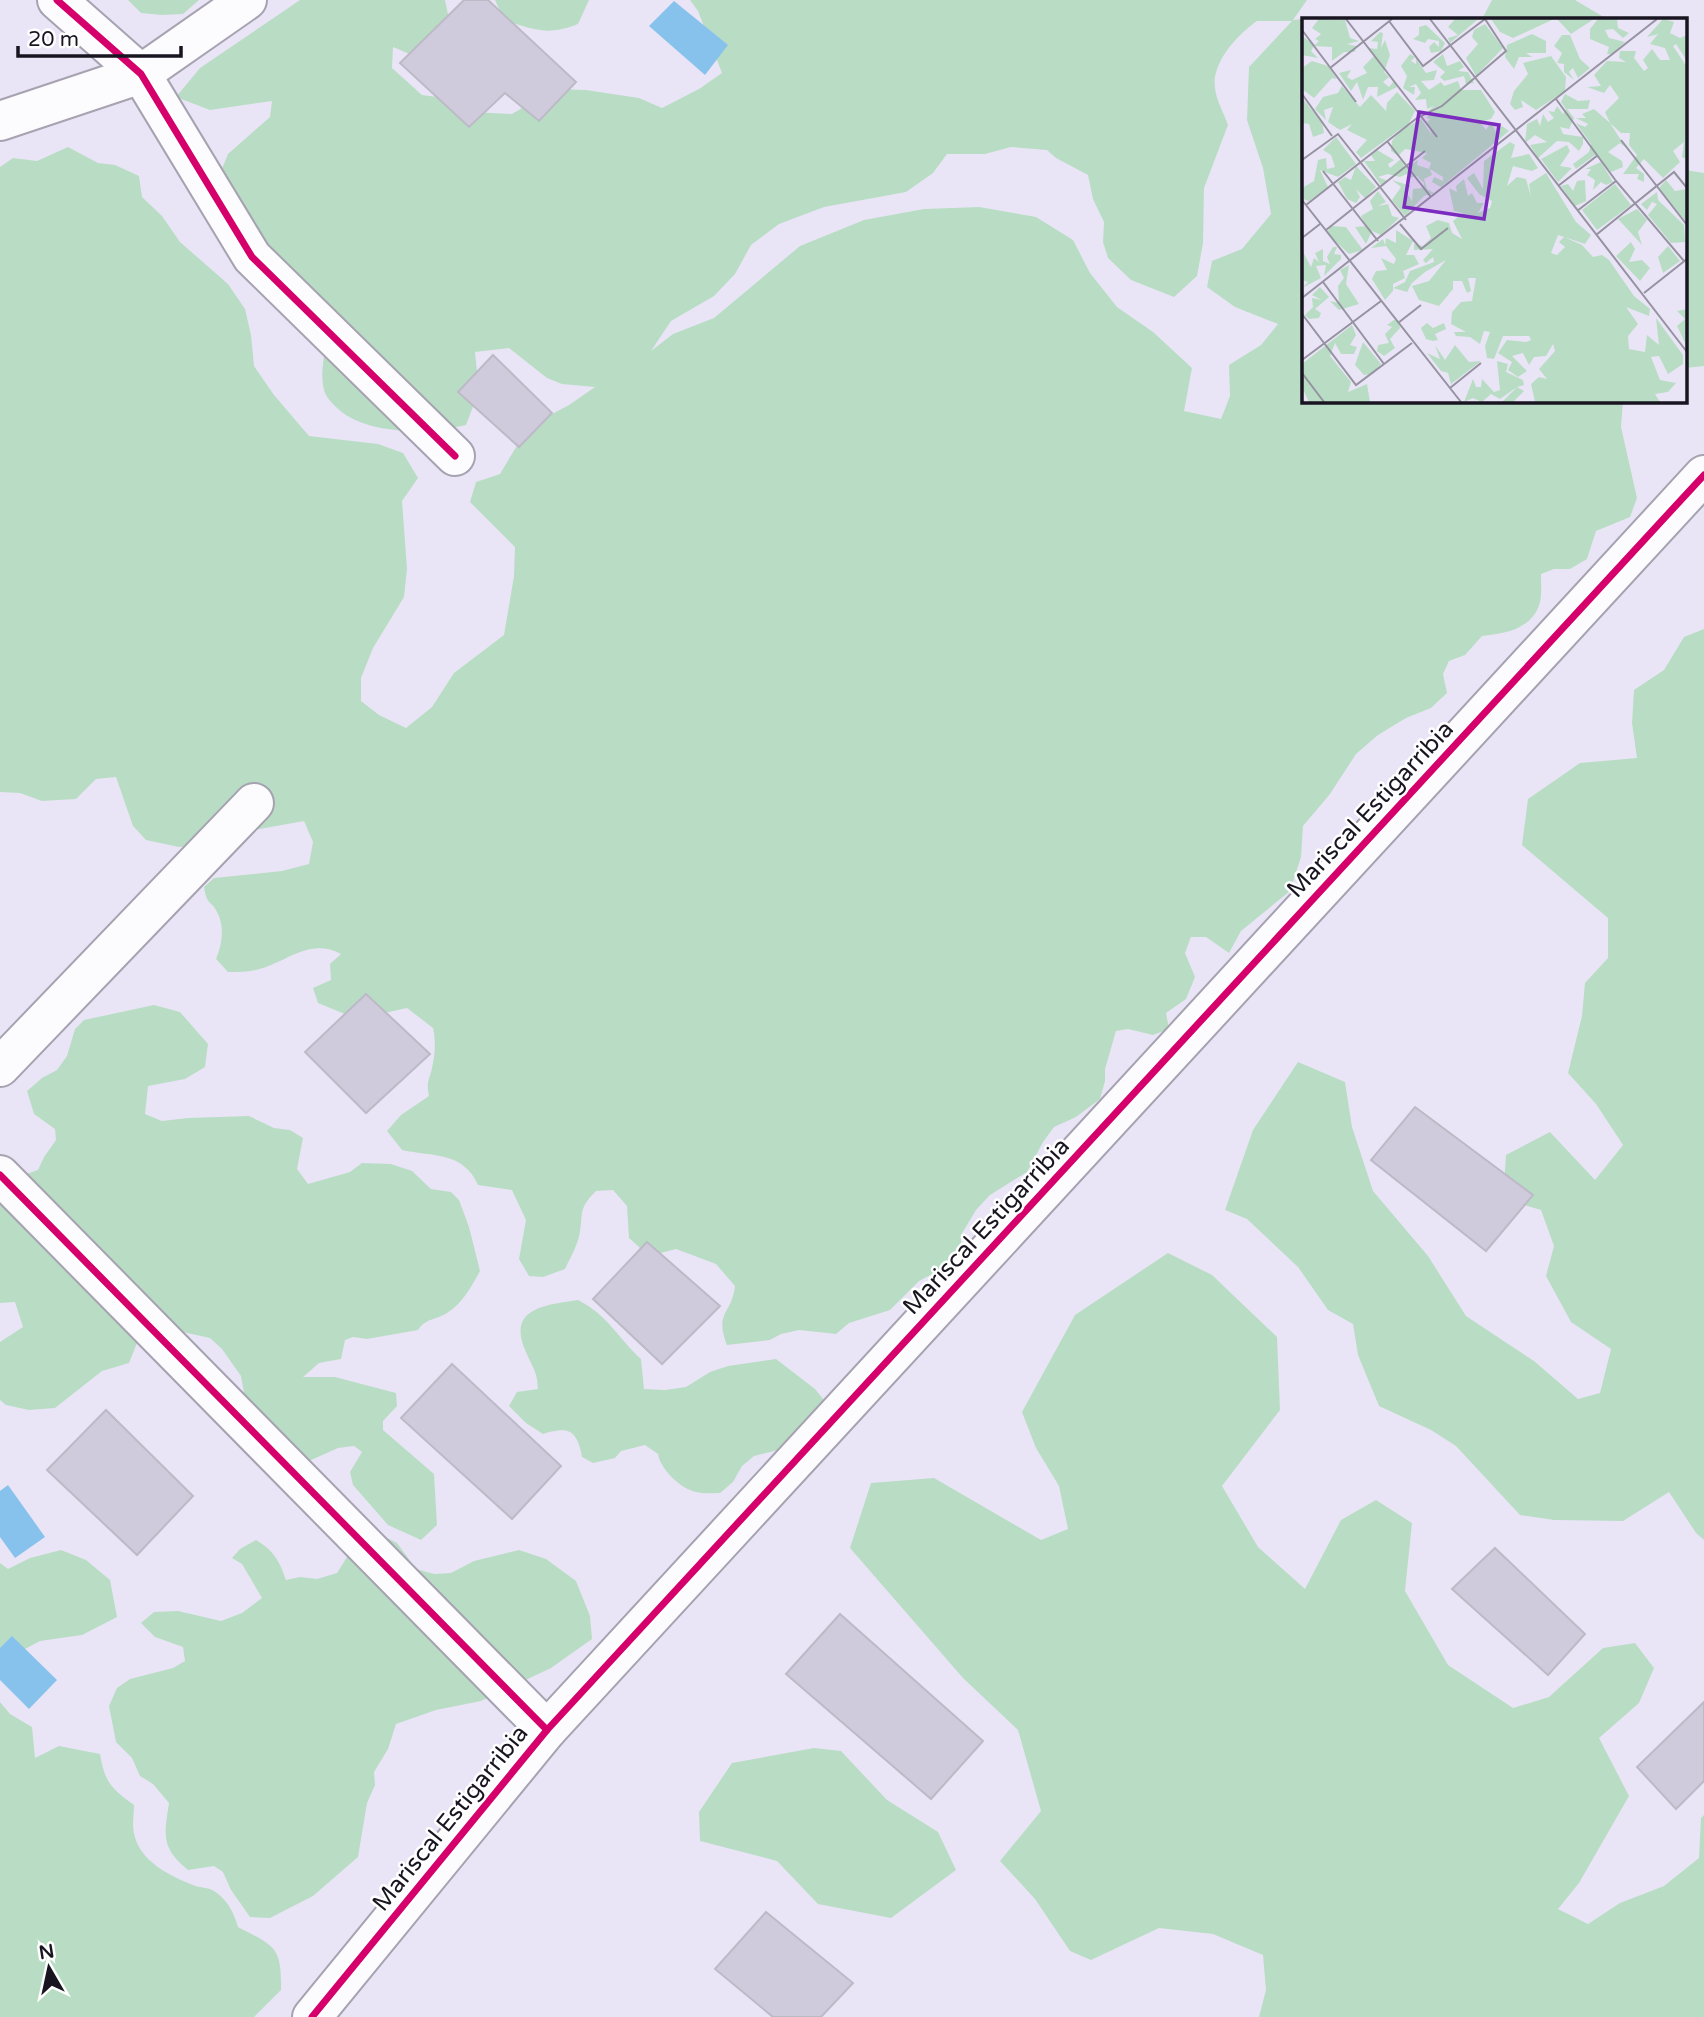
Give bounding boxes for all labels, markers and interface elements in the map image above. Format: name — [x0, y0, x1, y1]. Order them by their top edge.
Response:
scale bar — [18, 14, 180, 58]
inset map — [1302, 18, 1686, 402]
text: 20 m — [28, 27, 79, 52]
street label: Mariscal Estigarribia — [1281, 715, 1460, 904]
street label: Mariscal Estigarribia — [897, 1132, 1076, 1321]
street label: Mariscal Estigarribia — [366, 1719, 534, 1917]
north arrow — [14, 1933, 84, 2003]
text: N — [37, 1940, 56, 1964]

